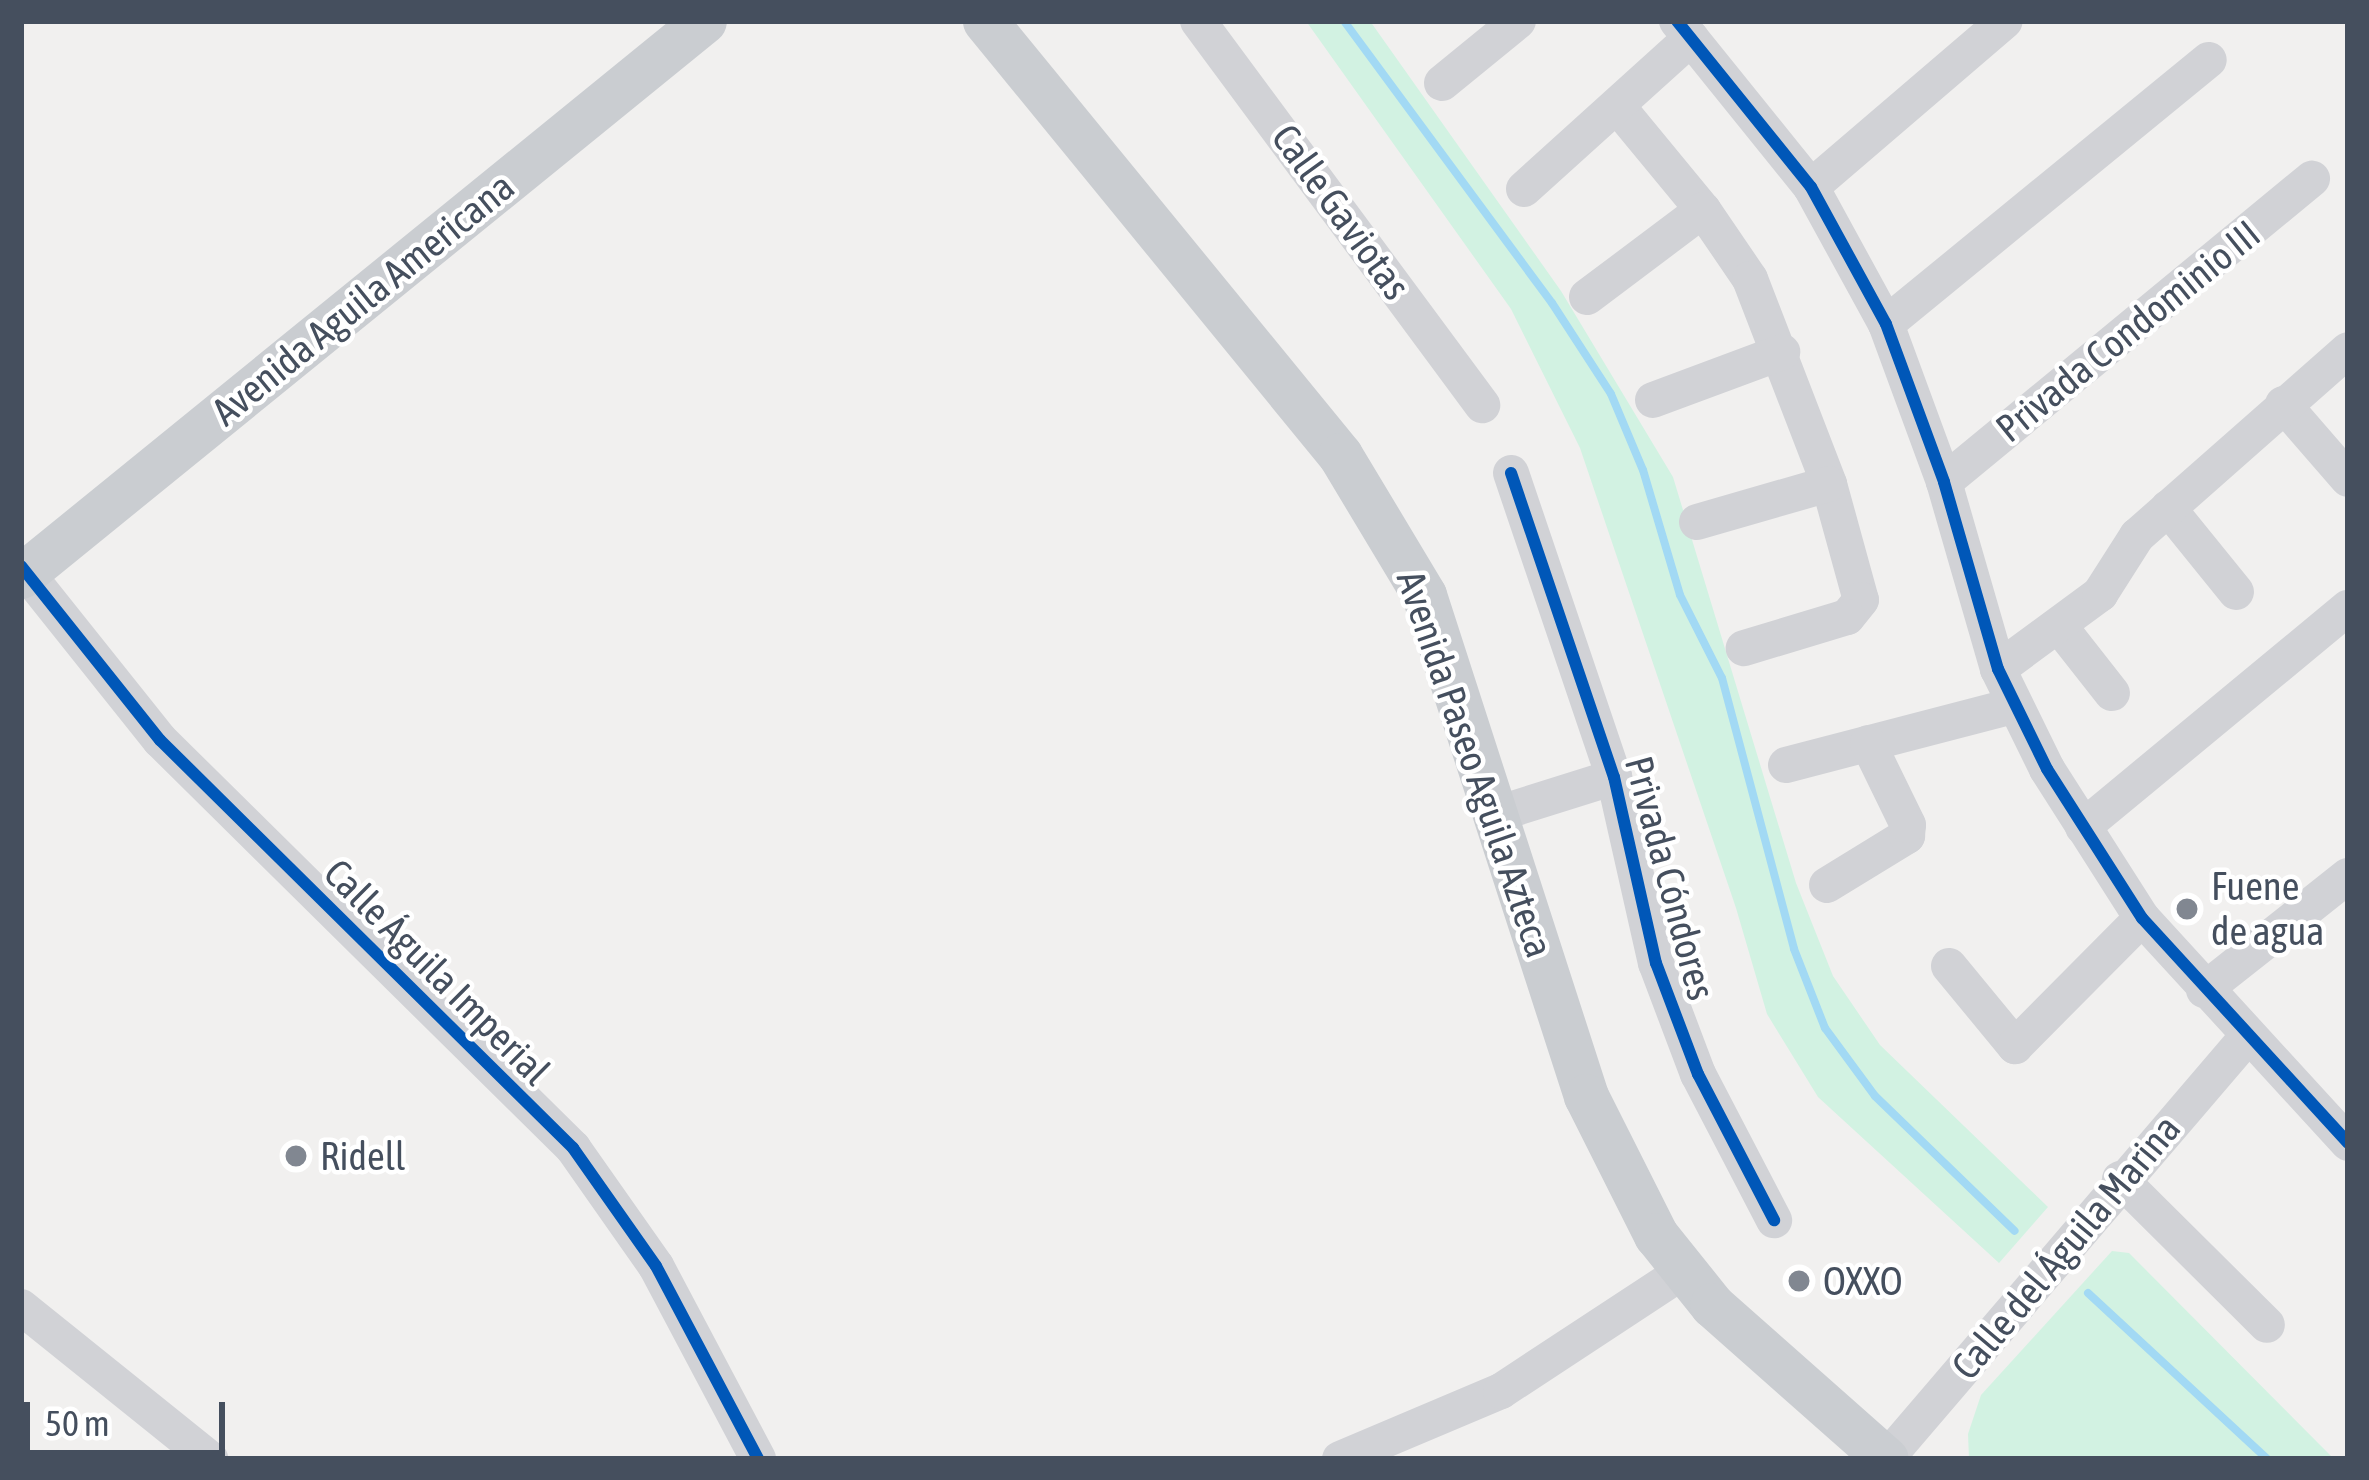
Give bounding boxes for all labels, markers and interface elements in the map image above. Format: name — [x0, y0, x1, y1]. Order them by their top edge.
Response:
street label: Calle Gaviotas — [1262, 116, 1420, 308]
street label: Avenida Aguila Americana — [203, 163, 523, 435]
street label: Privada Condominio III — [1987, 210, 2269, 452]
street label: Avenida Paseo Aguila Azteca — [1387, 565, 1563, 963]
street label: Privada Cóndores — [1615, 751, 1725, 1005]
street label: Calle Águila Imperial — [315, 850, 559, 1094]
place label: Fuene de agua — [2211, 864, 2324, 955]
marker: Fuene de agua — [2174, 896, 2200, 922]
street label: Calle del Águila Marina — [1942, 1105, 2190, 1389]
place label: Ridell — [320, 1133, 405, 1179]
marker: Ridell — [283, 1143, 309, 1169]
place label: OXXO — [1823, 1258, 1902, 1304]
marker: OXXO — [1786, 1268, 1812, 1294]
scale bar — [30, 1378, 231, 1452]
text: 50 m — [45, 1402, 110, 1444]

